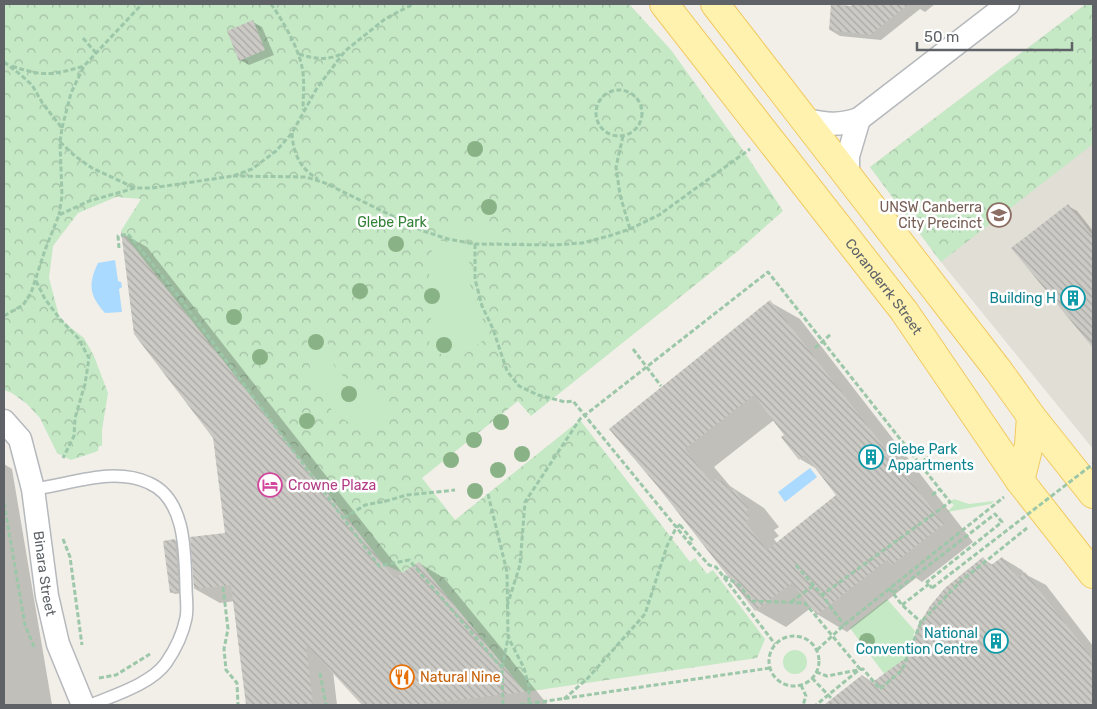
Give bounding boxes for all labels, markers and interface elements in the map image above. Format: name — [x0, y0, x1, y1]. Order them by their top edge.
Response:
scale bar — [917, 20, 1072, 52]
text: 50 m — [924, 28, 959, 46]
place label: UNSW Canberra City Precinct — [880, 199, 983, 232]
school or university icon: UNSW Canberra City Precinct — [986, 202, 1012, 228]
park label: Glebe Park — [357, 214, 428, 231]
street label: Coranderrk Street — [842, 235, 926, 338]
building icon: Building H — [1060, 285, 1086, 311]
place label: Building H — [989, 290, 1056, 307]
place label: Glebe Park Appartments — [888, 441, 974, 474]
building icon: Glebe Park Appartments — [858, 444, 884, 470]
hotel icon: Crowne Plaza — [257, 472, 283, 498]
place label: Crowne Plaza — [288, 477, 376, 494]
street label: Binara Street — [30, 530, 60, 618]
place label: National Convention Centre — [856, 625, 978, 658]
building icon: National Convention Centre — [983, 628, 1009, 654]
restaurant icon: Natural Nine — [389, 664, 415, 690]
place label: Natural Nine — [420, 669, 501, 686]

